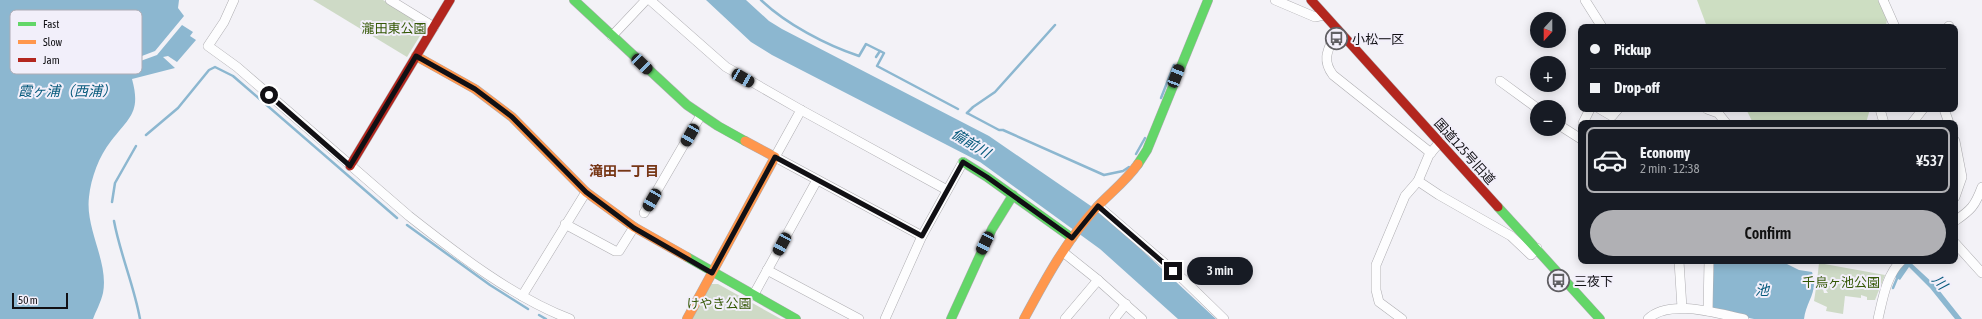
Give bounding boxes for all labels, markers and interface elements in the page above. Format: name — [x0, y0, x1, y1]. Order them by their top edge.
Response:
legend — [10, 10, 142, 74]
north arrow — [1530, 12, 1566, 48]
map controls — [1530, 12, 1566, 136]
text: Fast — [43, 18, 59, 30]
park label: 瀧田東公園 — [361, 21, 427, 36]
bus stop icon: 小松一区 — [1324, 26, 1350, 52]
place label: 小松一区 — [1352, 32, 1404, 47]
text: Slow — [43, 36, 62, 48]
text: Pickup — [1614, 41, 1651, 58]
car — [629, 51, 655, 77]
text: Jam — [43, 54, 60, 66]
button: + — [1530, 56, 1566, 92]
car — [1166, 63, 1186, 89]
car — [730, 67, 756, 89]
text: Drop-off — [1614, 79, 1660, 96]
water label: 霞ヶ浦（西浦） — [18, 83, 116, 99]
route start — [260, 86, 278, 104]
button: − — [1530, 100, 1566, 136]
street label: 国道125号旧道 — [1431, 115, 1498, 187]
car — [679, 122, 701, 148]
water label: 備前川 — [949, 125, 995, 162]
icon: car — [1592, 142, 1628, 178]
text: Economy — [1640, 144, 1690, 161]
text: ¥537 — [1916, 152, 1944, 169]
text: 2 min · 12:38 — [1640, 161, 1700, 176]
district label: 滝田一丁目 — [589, 163, 659, 179]
car — [641, 187, 663, 213]
button: Confirm — [1590, 210, 1946, 256]
car — [974, 230, 996, 256]
car — [771, 231, 793, 257]
callout: 3 min — [1187, 257, 1253, 285]
route end — [1164, 262, 1182, 280]
text: 3 min — [1207, 263, 1233, 278]
bus stop icon: 三夜下 — [1545, 268, 1571, 294]
water label: 川 — [1929, 271, 1952, 294]
place label: 三夜下 — [1574, 274, 1613, 289]
park label: 千鳥ヶ池公園 — [1802, 275, 1880, 290]
water label: 池 — [1755, 282, 1771, 298]
scale bar — [12, 291, 68, 310]
text: 50 m — [18, 294, 38, 306]
park label: けやき公園 — [686, 296, 752, 311]

